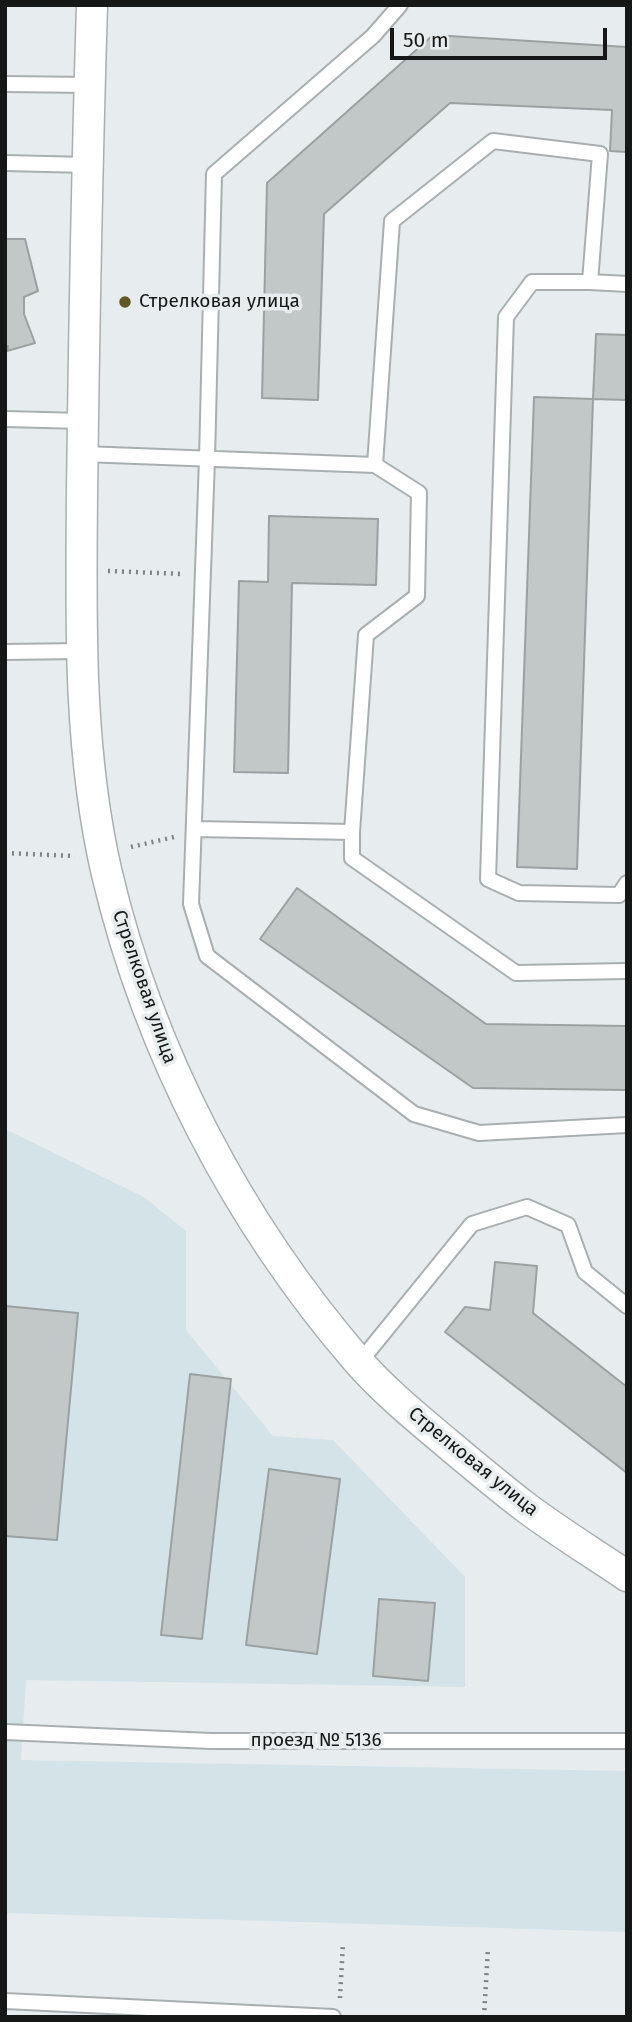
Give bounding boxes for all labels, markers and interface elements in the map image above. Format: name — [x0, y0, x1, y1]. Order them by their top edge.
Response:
scale bar — [394, 14, 611, 58]
text: 50 m — [403, 27, 449, 53]
place label: Стрелковая улица — [139, 291, 300, 313]
marker: Стрелковая улица — [117, 294, 133, 310]
street label: Стрелковая улица — [107, 907, 181, 1067]
street label: Стрелковая улица — [403, 1403, 543, 1521]
street label: проезд № 5136 — [250, 1730, 382, 1752]

